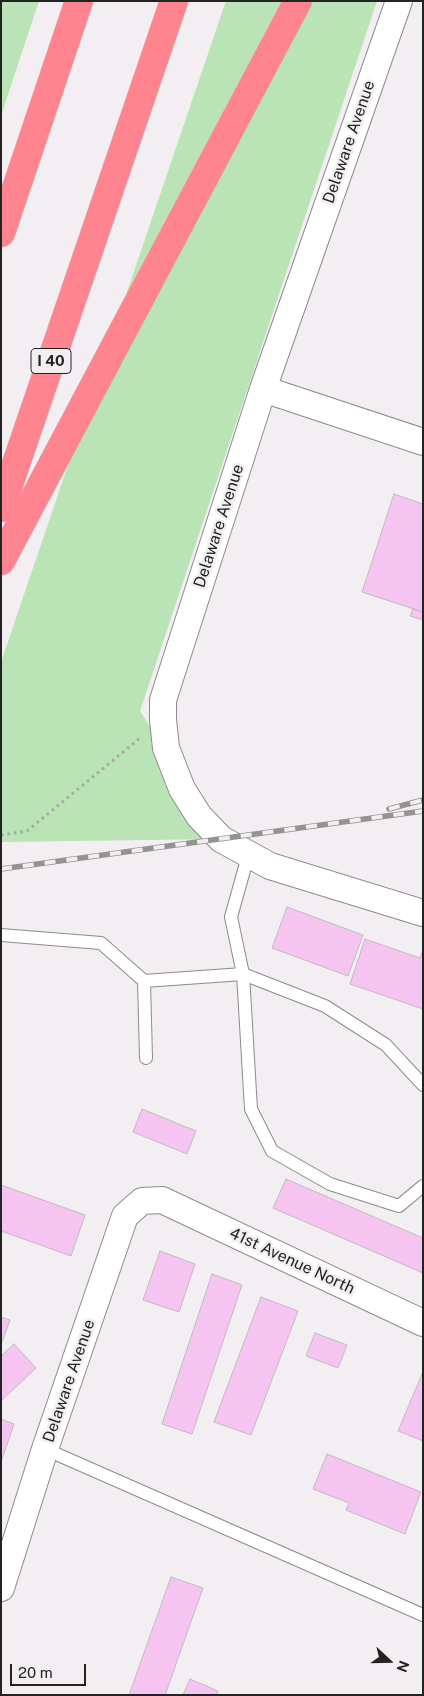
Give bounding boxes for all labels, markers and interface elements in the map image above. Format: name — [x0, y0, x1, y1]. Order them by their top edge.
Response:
street label: Delaware Avenue — [319, 78, 379, 206]
road number: I 40 — [31, 348, 71, 374]
street label: Delaware Avenue — [190, 462, 248, 590]
street label: 41st Avenue North — [226, 1224, 358, 1298]
street label: Delaware Avenue — [39, 1317, 99, 1445]
north arrow — [364, 1636, 414, 1686]
scale bar — [12, 1654, 89, 1686]
text: N — [394, 1658, 412, 1674]
text: 20 m — [18, 1664, 53, 1681]

